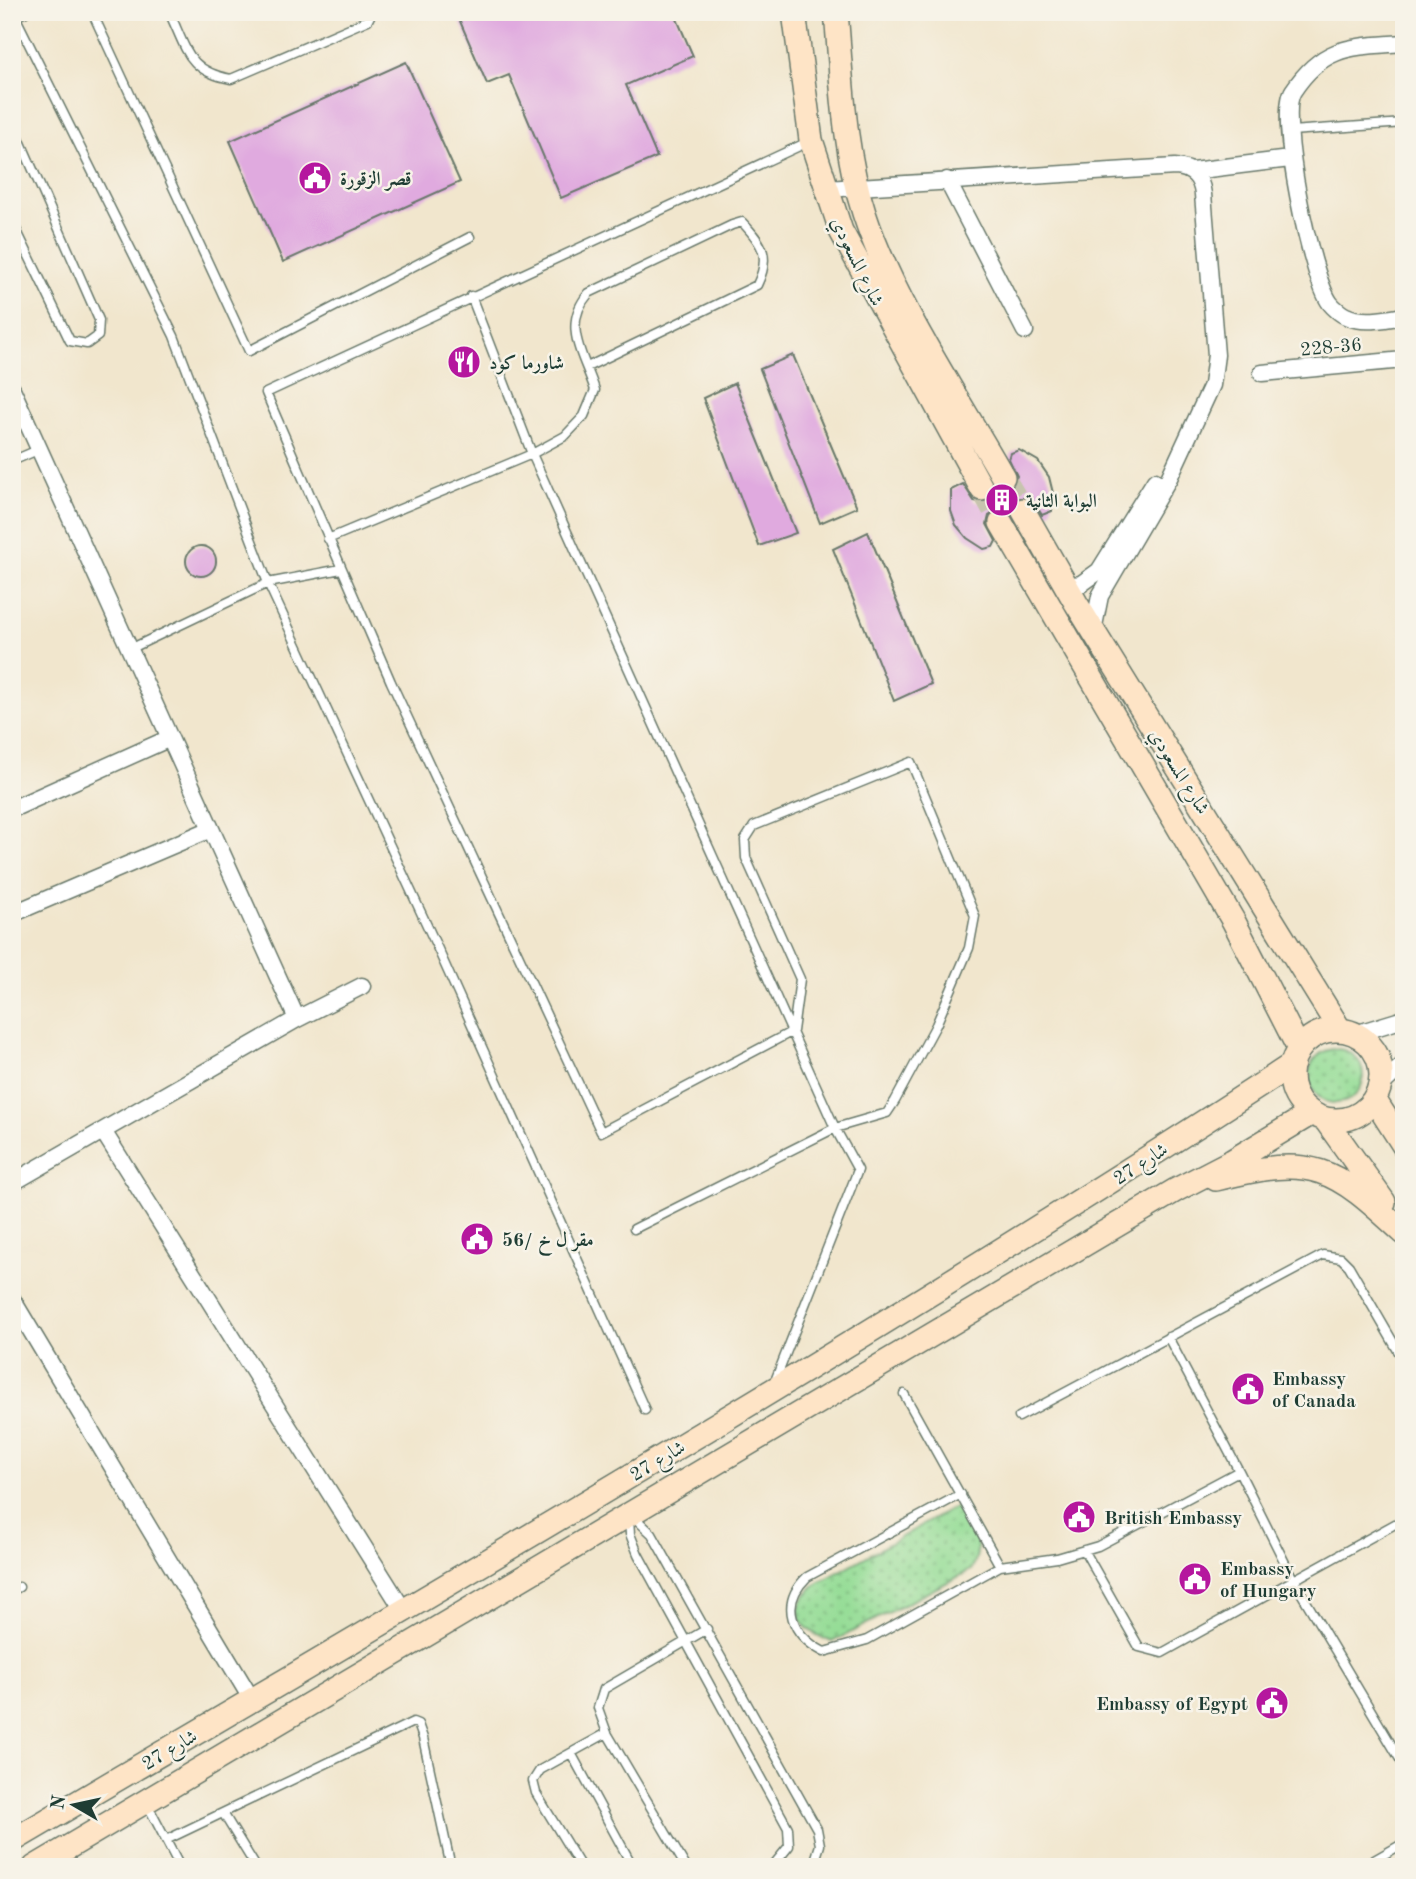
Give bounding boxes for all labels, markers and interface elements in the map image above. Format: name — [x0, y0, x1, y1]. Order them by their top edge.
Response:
public building icon: قصر الزقورة — [296, 159, 334, 197]
place label: قصر الزقورة — [340, 170, 412, 191]
street label: شارع المسعودي — [822, 215, 885, 311]
street label: 228-36 — [1299, 336, 1363, 361]
restaurant icon: شاورما كود — [445, 343, 483, 381]
place label: شاورما كود — [489, 354, 564, 375]
building icon: البوابة الثانية — [983, 481, 1021, 519]
place label: البوابة الثانية — [1026, 492, 1097, 513]
street label: شارع المسعودي — [1141, 726, 1212, 820]
street label: شارع 27 — [1111, 1141, 1174, 1193]
public building icon: مقر ل خ /56 — [458, 1220, 496, 1258]
place label: مقر ل خ /56 — [502, 1230, 594, 1257]
public building icon: Embassy of Canada — [1229, 1370, 1267, 1408]
place label: Embassy of Canada — [1272, 1371, 1356, 1412]
street label: شارع 27 — [628, 1438, 691, 1489]
public building icon: British Embassy — [1060, 1498, 1098, 1536]
place label: British Embassy — [1104, 1510, 1242, 1529]
public building icon: Embassy of Hungary — [1176, 1560, 1214, 1598]
place label: Embassy of Hungary — [1220, 1561, 1317, 1602]
public building icon: Embassy of Egypt — [1253, 1684, 1291, 1722]
place label: Embassy of Egypt — [1096, 1696, 1248, 1715]
street label: شارع 27 — [140, 1727, 203, 1778]
north arrow — [38, 1770, 108, 1840]
text: N — [49, 1794, 70, 1811]

